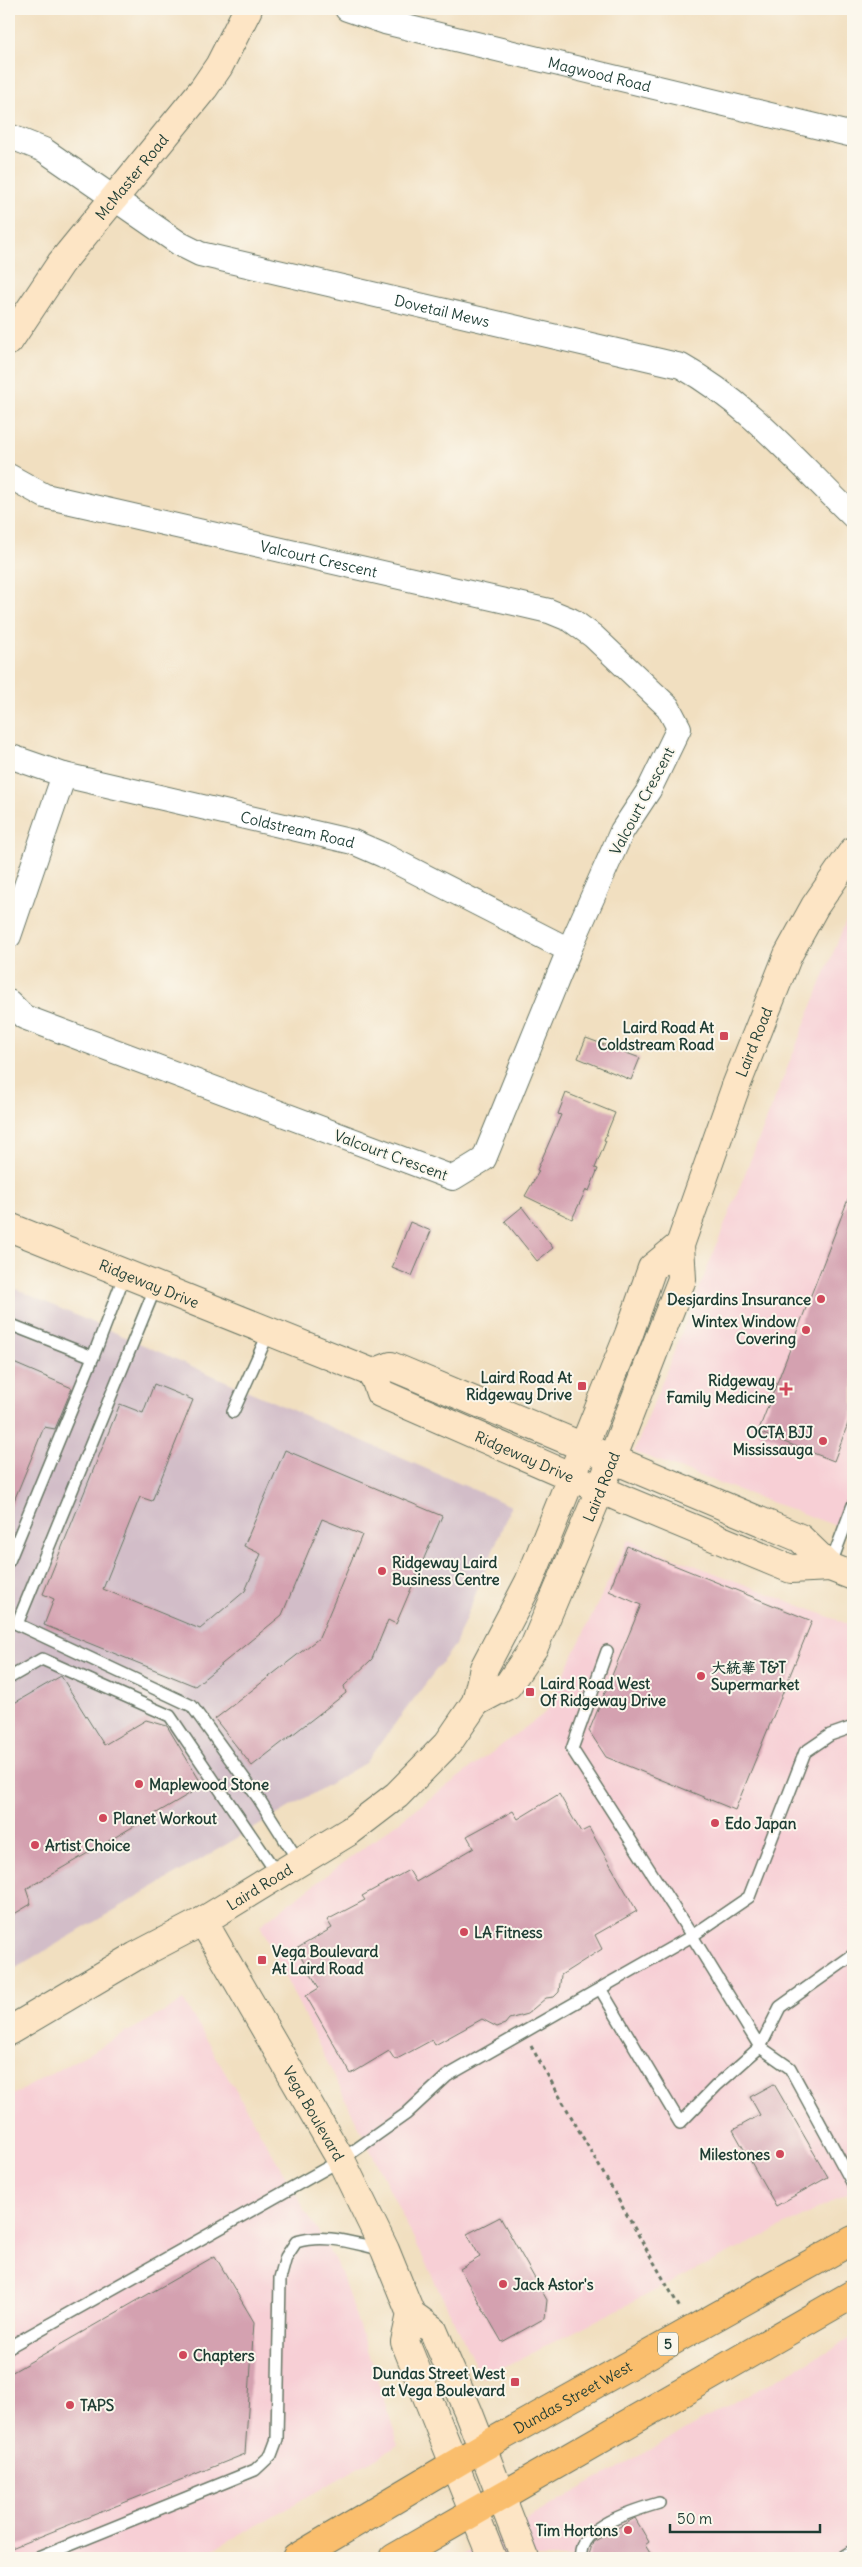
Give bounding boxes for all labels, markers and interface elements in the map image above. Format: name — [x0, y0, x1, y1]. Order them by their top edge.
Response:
street label: Magwood Road — [546, 52, 653, 95]
street label: McMaster Road — [91, 130, 172, 224]
street label: Dovetail Mews — [393, 290, 492, 331]
street label: Valcourt Crescent — [258, 536, 379, 581]
street label: Valcourt Crescent — [606, 744, 678, 858]
street label: Coldstream Road — [239, 807, 357, 852]
street label: Laird Road — [731, 1004, 776, 1080]
place label: Laird Road At Coldstream Road — [598, 1018, 715, 1054]
marker: Laird Road At Coldstream Road — [718, 1030, 730, 1042]
street label: Valcourt Crescent — [332, 1126, 450, 1184]
street label: Ridgeway Drive — [96, 1255, 202, 1312]
place label: Desjardins Insurance — [667, 1290, 811, 1309]
marker: Desjardins Insurance — [815, 1293, 827, 1305]
place label: Wintex Window Covering — [692, 1312, 796, 1349]
marker: Wintex Window Covering — [800, 1324, 812, 1336]
place label: Laird Road At Ridgeway Drive — [466, 1368, 573, 1405]
place label: Ridgeway Family Medicine — [667, 1371, 775, 1408]
marker: Laird Road At Ridgeway Drive — [576, 1380, 588, 1392]
marker: Ridgeway Family Medicine — [779, 1382, 793, 1396]
place label: OCTA BJJ Mississauga — [733, 1423, 813, 1460]
street label: Ridgeway Drive — [472, 1426, 577, 1486]
marker: OCTA BJJ Mississauga — [817, 1435, 829, 1447]
street label: Laird Road — [578, 1449, 623, 1524]
place label: Ridgeway Laird Business Centre — [392, 1553, 500, 1589]
marker: Ridgeway Laird Business Centre — [376, 1565, 388, 1577]
place label: 大統華 T&T Supermarket — [711, 1658, 800, 1695]
marker: 大統華 T&T Supermarket — [695, 1670, 707, 1682]
place label: Laird Road West Of Ridgeway Drive — [540, 1674, 666, 1711]
marker: Laird Road West Of Ridgeway Drive — [524, 1686, 536, 1698]
place label: Maplewood Stone — [149, 1775, 269, 1795]
marker: Maplewood Stone — [133, 1778, 145, 1790]
place label: Planet Workout — [113, 1809, 218, 1828]
marker: Planet Workout — [97, 1812, 109, 1824]
place label: Edo Japan — [725, 1814, 797, 1834]
marker: Edo Japan — [709, 1817, 721, 1829]
place label: Artist Choice — [45, 1836, 130, 1855]
marker: Artist Choice — [29, 1839, 41, 1851]
street label: Laird Road — [223, 1859, 296, 1914]
place label: LA Fitness — [474, 1923, 543, 1942]
marker: LA Fitness — [458, 1926, 470, 1938]
place label: Vega Boulevard At Laird Road — [272, 1942, 379, 1978]
marker: Vega Boulevard At Laird Road — [256, 1954, 268, 1966]
street label: Vega Boulevard — [279, 2062, 349, 2164]
place label: Milestones — [699, 2145, 770, 2164]
marker: Milestones — [774, 2148, 786, 2160]
place label: Jack Astor's — [513, 2275, 594, 2294]
marker: Jack Astor's — [497, 2278, 509, 2290]
road number: 5 — [658, 2332, 678, 2356]
place label: Chapters — [193, 2346, 255, 2366]
marker: Chapters — [177, 2349, 189, 2361]
street label: Dundas Street West — [510, 2356, 635, 2438]
place label: Dundas Street West at Vega Boulevard — [372, 2364, 506, 2401]
marker: Dundas Street West at Vega Boulevard — [509, 2376, 521, 2388]
place label: TAPS — [80, 2396, 114, 2415]
marker: TAPS — [64, 2399, 76, 2411]
scale bar — [670, 2502, 820, 2534]
text: 50 m — [677, 2509, 712, 2528]
place label: Tim Hortons — [536, 2521, 618, 2540]
marker: Tim Hortons — [622, 2524, 634, 2536]

